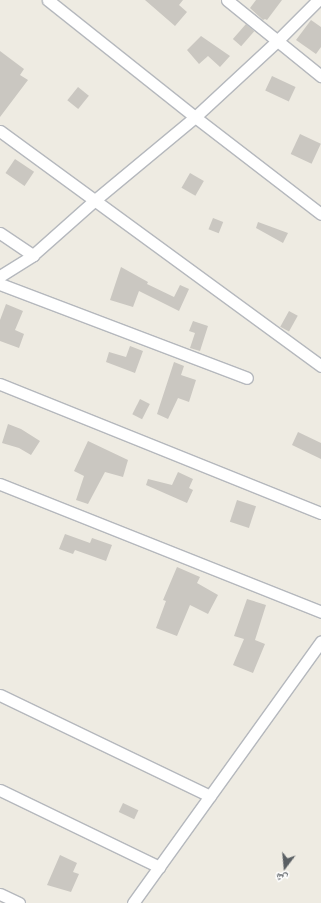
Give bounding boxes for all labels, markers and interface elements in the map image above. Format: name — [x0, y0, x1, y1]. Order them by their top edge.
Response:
north arrow — [265, 847, 305, 887]
text: ش — [274, 871, 289, 887]

